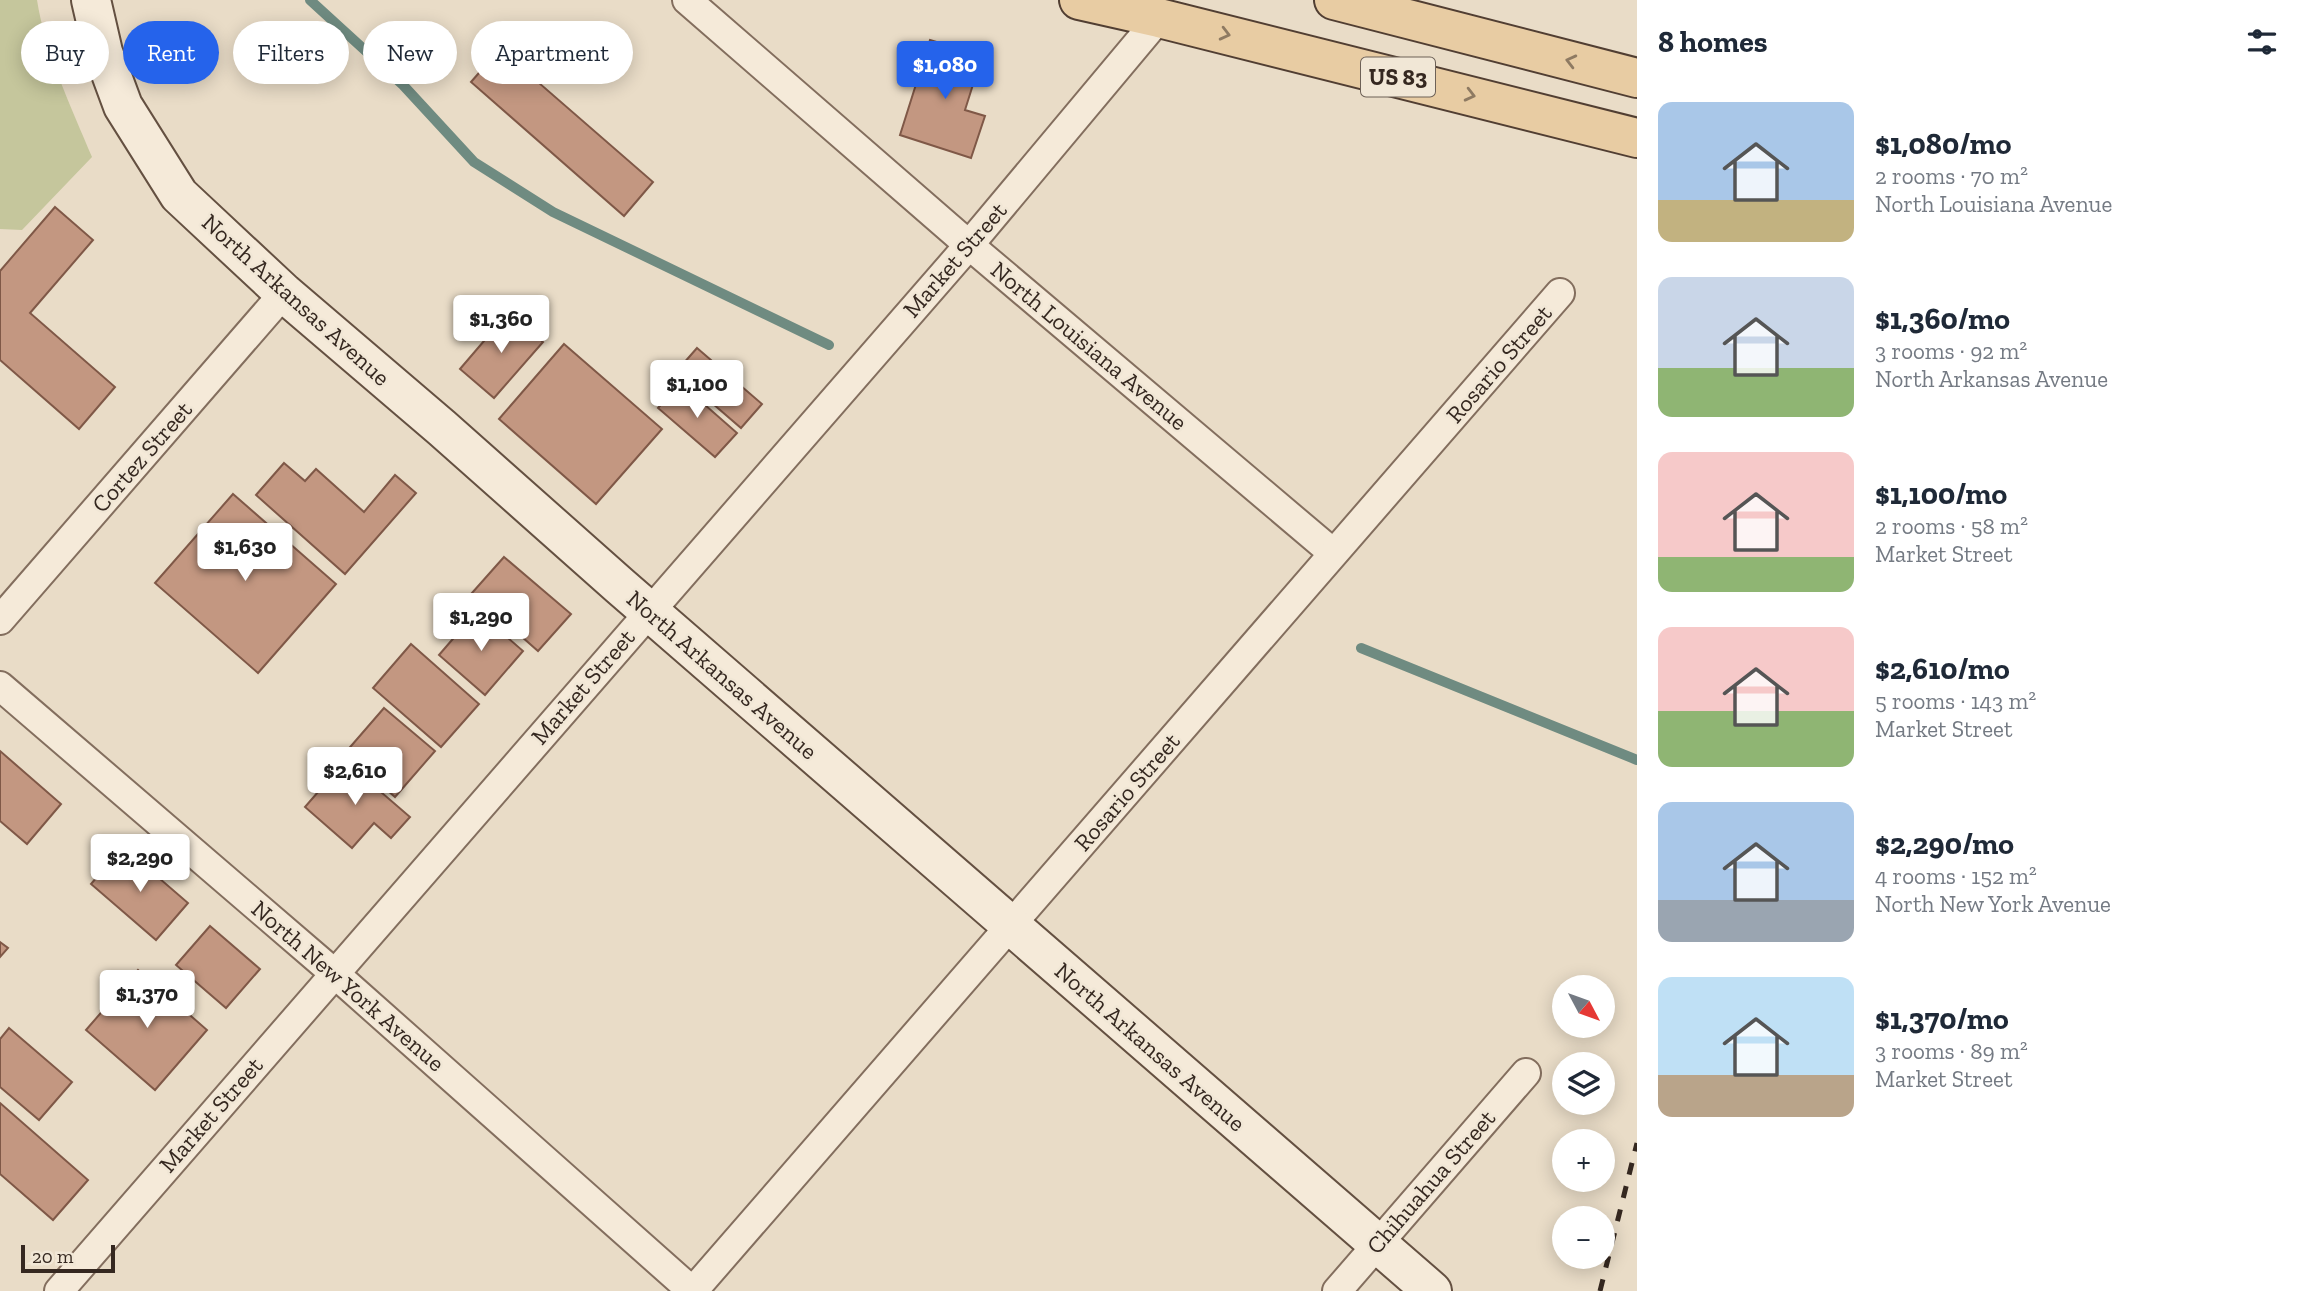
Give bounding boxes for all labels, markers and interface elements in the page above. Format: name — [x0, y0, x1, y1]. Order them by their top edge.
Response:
chip: Buy — [21, 21, 109, 84]
chip: Rent — [123, 21, 219, 84]
chip: Filters — [233, 21, 349, 84]
chip: New — [363, 21, 457, 84]
chip: Apartment — [471, 21, 633, 84]
icon: filters — [2243, 23, 2281, 61]
text: 8 homes — [1658, 24, 1767, 60]
one-way arrow — [1219, 26, 1231, 40]
pin: $1,080 — [888, 42, 1002, 101]
text: $1,080 — [913, 50, 977, 78]
one-way arrow — [1565, 55, 1577, 69]
road number: US 83 — [1361, 58, 1435, 96]
one-way arrow — [1463, 87, 1475, 101]
text: $1,080/mo — [1875, 126, 2011, 162]
icon: home — [1714, 130, 1798, 214]
text: 2 rooms · 70 m² — [1875, 162, 2028, 190]
text: North Louisiana Avenue — [1875, 190, 2112, 218]
street label: Market Street — [897, 196, 1013, 323]
street label: North Arkansas Avenue — [196, 208, 396, 392]
street label: North Louisiana Avenue — [985, 255, 1193, 436]
pin: $1,360 — [444, 296, 558, 355]
street label: Rosario Street — [1440, 299, 1558, 429]
text: $1,360/mo — [1875, 301, 2010, 337]
text: $1,360 — [469, 304, 533, 332]
icon: home — [1714, 305, 1798, 389]
text: 3 rooms · 92 m² — [1875, 337, 2027, 365]
pin: $1,100 — [640, 360, 754, 420]
text: North Arkansas Avenue — [1875, 365, 2108, 393]
text: $1,100 — [666, 369, 728, 397]
street label: Cortez Street — [85, 395, 198, 518]
text: $1,100/mo — [1875, 476, 2007, 512]
icon: home — [1714, 480, 1798, 564]
text: 2 rooms · 58 m² — [1875, 512, 2028, 540]
pin: $1,630 — [188, 524, 302, 583]
text: $1,630 — [213, 532, 277, 560]
text: Market Street — [1875, 540, 2012, 568]
street label: North Arkansas Avenue — [621, 584, 824, 765]
pin: $1,290 — [424, 594, 538, 653]
text: $1,290 — [449, 602, 513, 630]
street label: Market Street — [525, 623, 641, 750]
text: $2,610/mo — [1875, 651, 2010, 687]
icon: home — [1714, 655, 1798, 739]
text: 5 rooms · 143 m² — [1875, 687, 2036, 715]
text: Market Street — [1875, 715, 2012, 743]
street label: Rosario Street — [1068, 727, 1186, 857]
pin: $2,610 — [298, 748, 412, 807]
text: $2,610 — [323, 756, 387, 784]
text: $2,290/mo — [1875, 826, 2014, 862]
icon: home — [1714, 830, 1798, 914]
pin: $2,290 — [83, 834, 197, 894]
text: $2,290 — [107, 843, 173, 871]
text: 4 rooms · 152 m² — [1875, 862, 2037, 890]
text: North New York Avenue — [1875, 890, 2111, 918]
street label: North New York Avenue — [246, 894, 451, 1077]
street label: North Arkansas Avenue — [1049, 956, 1252, 1137]
pin: $1,370 — [90, 970, 204, 1030]
north arrow — [1552, 975, 1615, 1038]
map controls — [1552, 975, 1615, 1269]
text: $1,370 — [116, 979, 178, 1007]
text: $1,370/mo — [1875, 1001, 2009, 1037]
icon: home — [1714, 1005, 1798, 1089]
text: 3 rooms · 89 m² — [1875, 1037, 2028, 1065]
street label: Market Street — [153, 1051, 269, 1178]
button: layers — [1552, 1052, 1615, 1115]
text: Market Street — [1875, 1065, 2012, 1093]
street label: Chihuahua Street — [1360, 1104, 1501, 1260]
button: + — [1552, 1129, 1615, 1192]
button: − — [1552, 1206, 1615, 1269]
scale bar — [21, 1242, 116, 1274]
text: 20 m — [32, 1245, 73, 1268]

